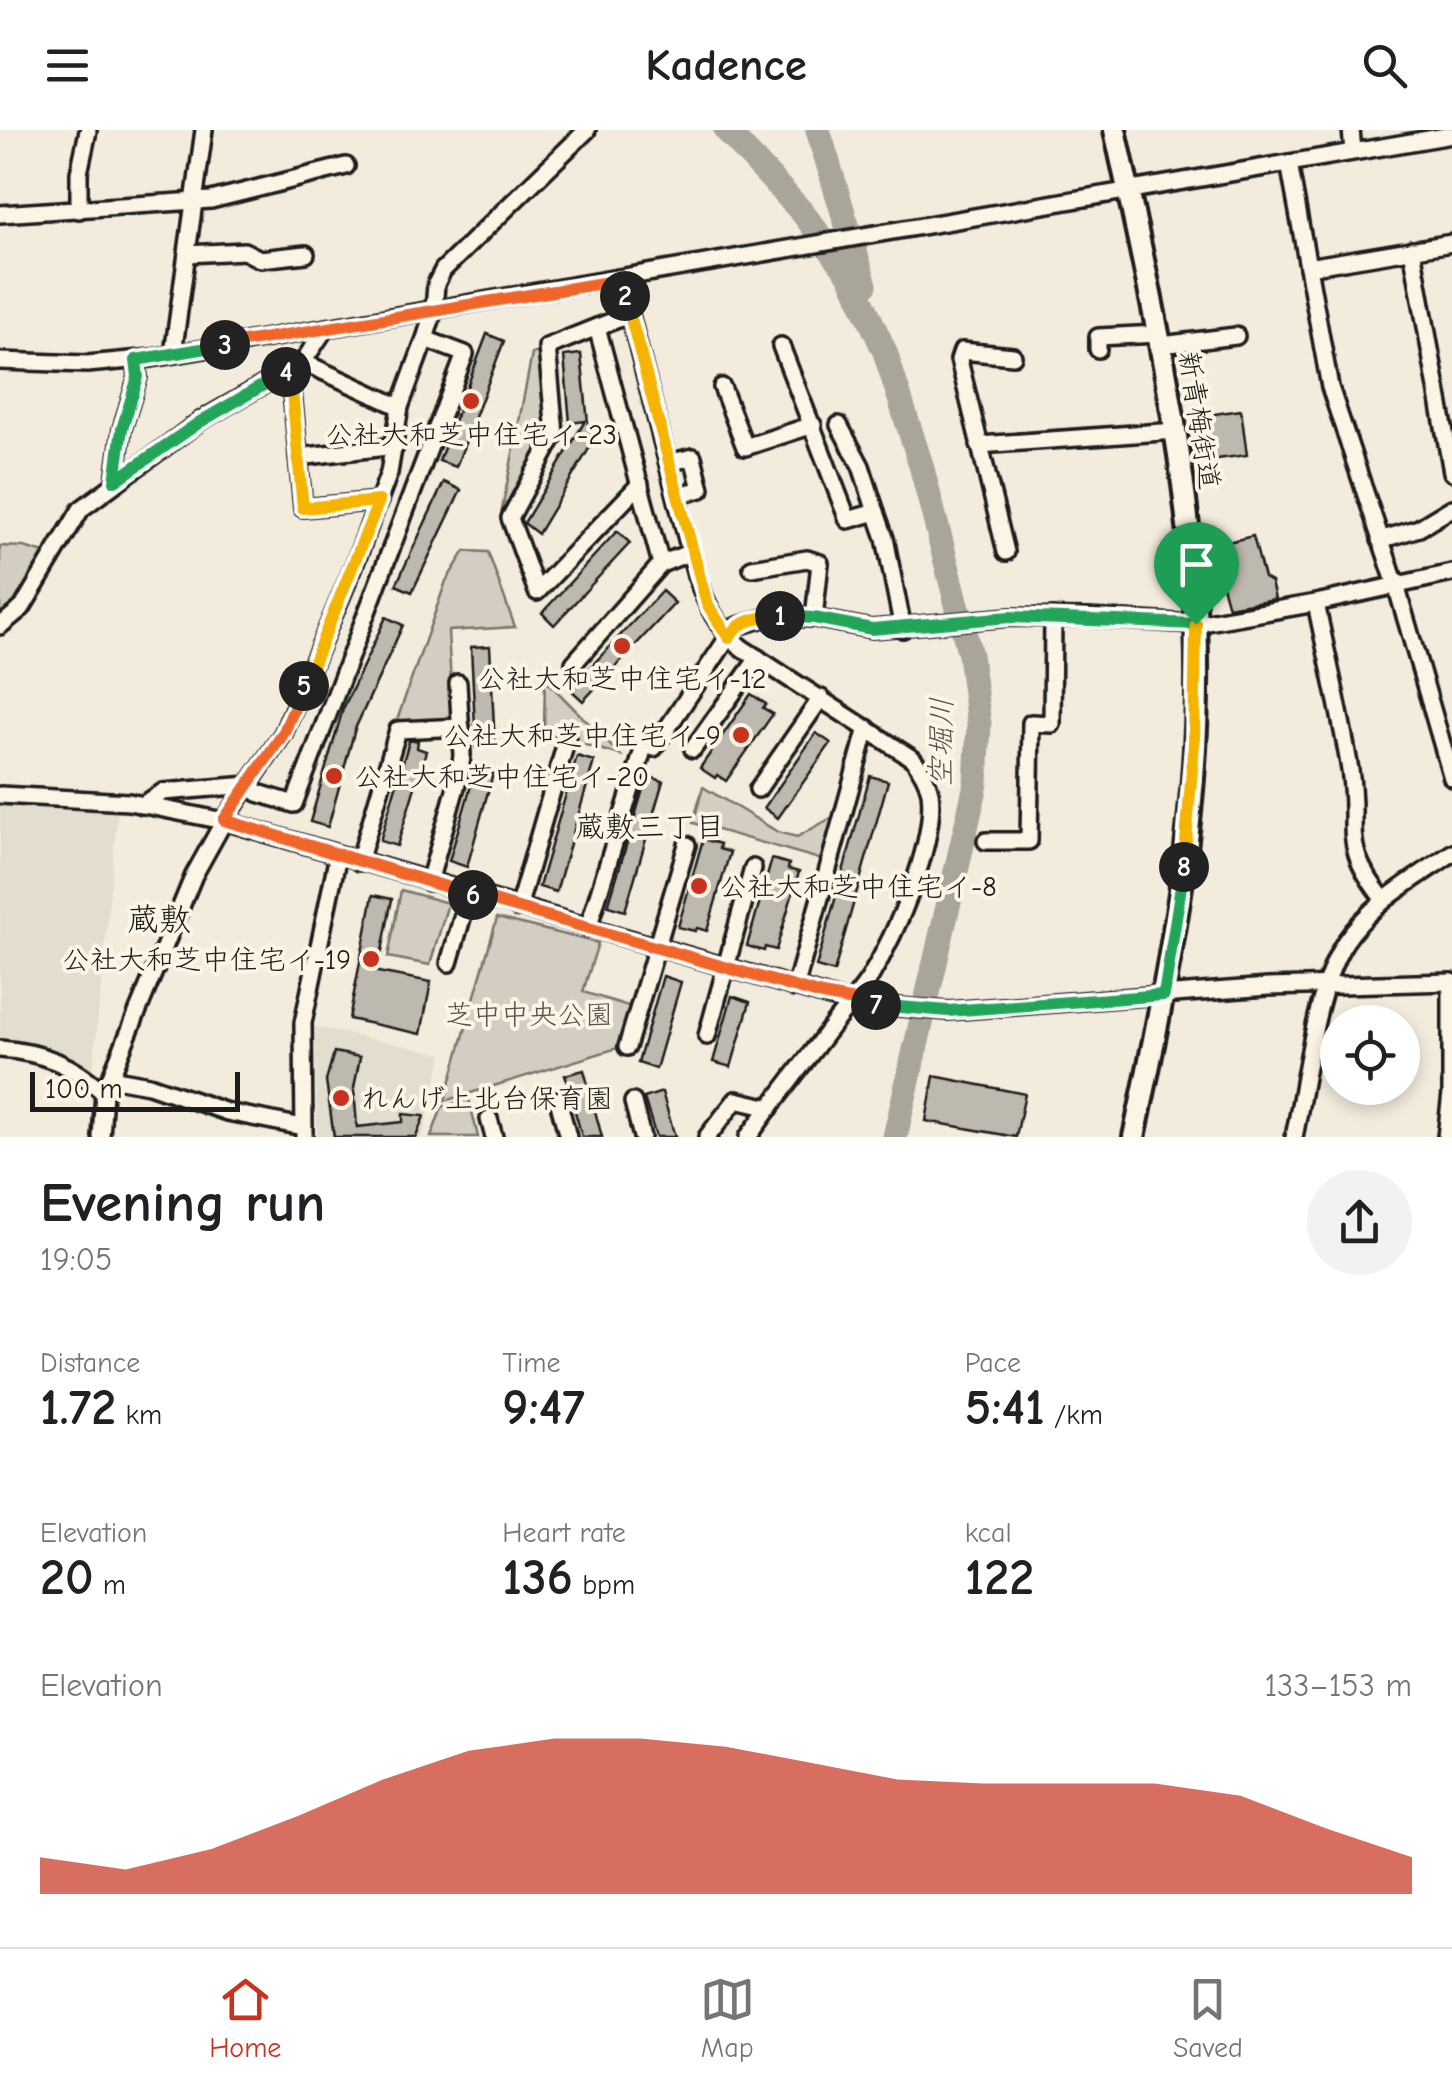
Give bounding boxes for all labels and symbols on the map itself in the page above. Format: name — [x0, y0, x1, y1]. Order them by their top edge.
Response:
pin: 2 — [600, 271, 650, 321]
pin: 3 — [200, 320, 250, 370]
pin: 4 — [261, 347, 311, 397]
street label: 新青梅街道 — [1172, 349, 1226, 492]
marker: 公社大和芝中住宅イ-23 — [460, 390, 482, 412]
place label: 公社大和芝中住宅イ-23 — [325, 419, 617, 451]
pin — [1154, 522, 1239, 625]
pin: 1 — [755, 591, 805, 641]
marker: 公社大和芝中住宅イ-12 — [611, 635, 633, 657]
pin: 5 — [279, 661, 329, 711]
place label: 公社大和芝中住宅イ-12 — [478, 663, 767, 695]
water label: 空堀川 — [923, 697, 960, 787]
place label: 公社大和芝中住宅イ-9 — [443, 720, 721, 752]
marker: 公社大和芝中住宅イ-9 — [730, 724, 752, 746]
place label: 公社大和芝中住宅イ-20 — [354, 761, 649, 793]
marker: 公社大和芝中住宅イ-20 — [323, 765, 345, 787]
district label: 蔵敷三丁目 — [575, 810, 725, 845]
pin: 8 — [1159, 842, 1209, 892]
pin: 6 — [448, 870, 498, 920]
place label: 公社大和芝中住宅イ-8 — [719, 871, 997, 903]
marker: 公社大和芝中住宅イ-8 — [688, 875, 710, 897]
district label: 蔵敷 — [127, 901, 191, 938]
place label: 公社大和芝中住宅イ-19 — [62, 944, 351, 976]
marker: 公社大和芝中住宅イ-19 — [360, 948, 382, 970]
pin: 7 — [851, 980, 901, 1030]
park label: 芝中中央公園 — [445, 999, 613, 1031]
scale bar — [30, 1067, 240, 1111]
place label: れんげ上北台保育園 — [361, 1083, 613, 1115]
marker: れんげ上北台保育園 — [330, 1087, 352, 1109]

